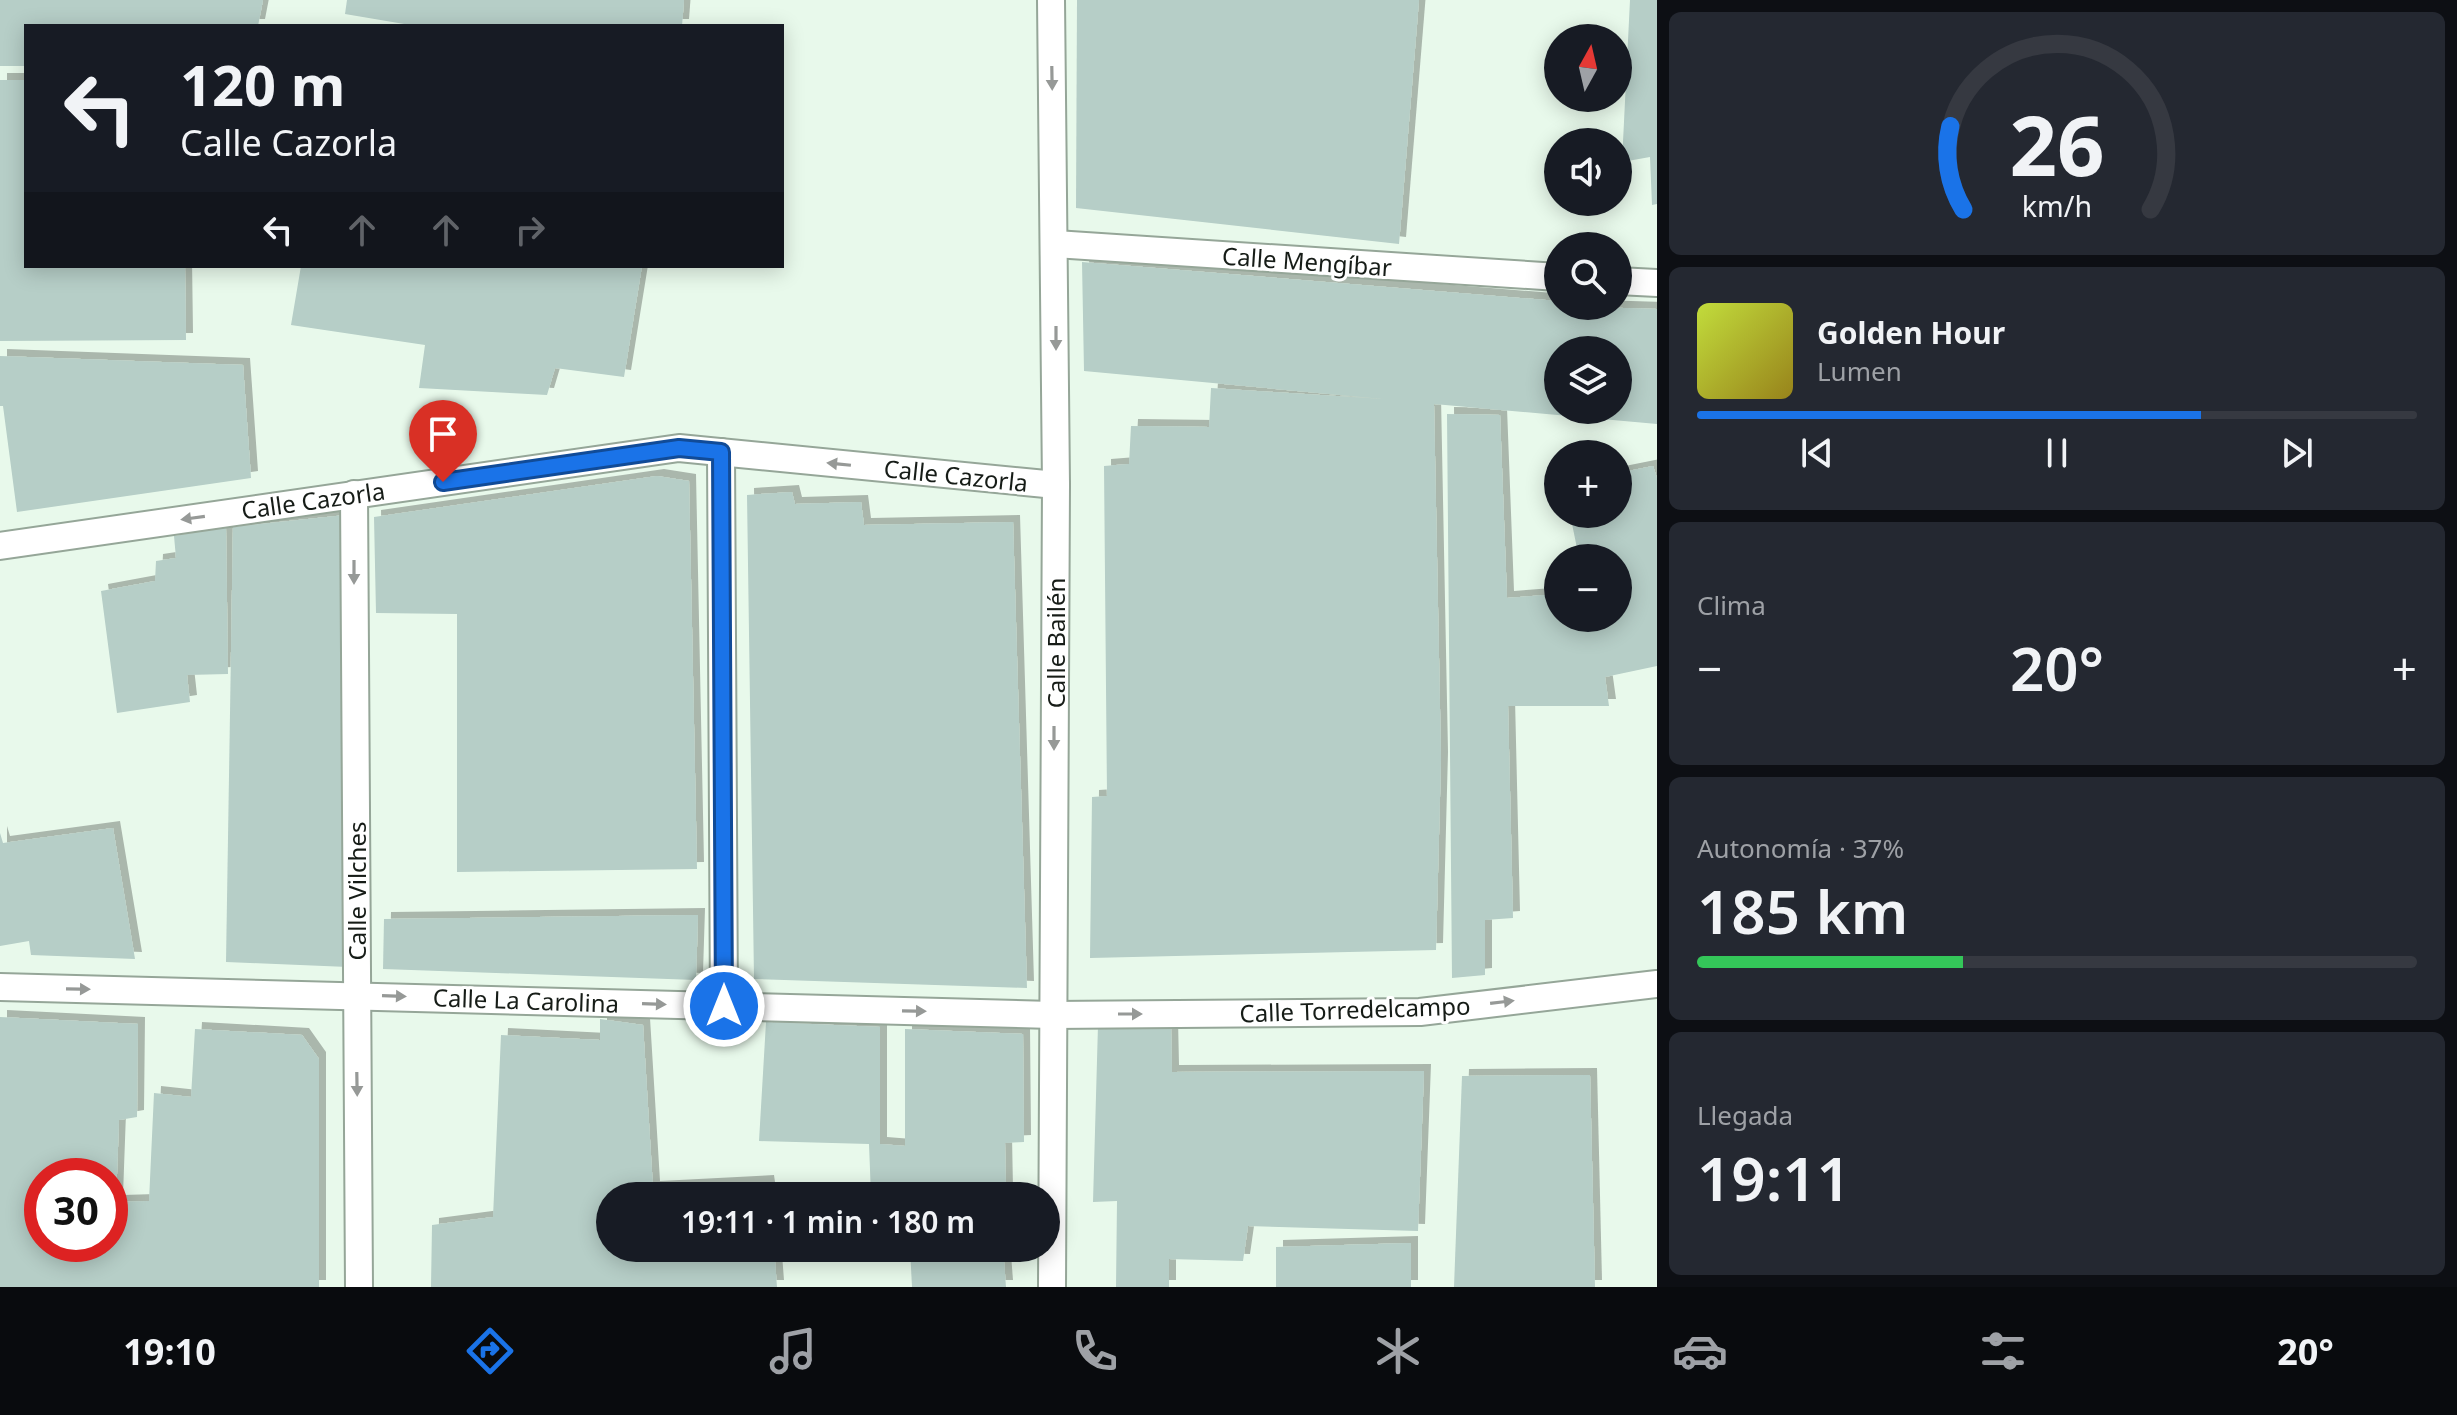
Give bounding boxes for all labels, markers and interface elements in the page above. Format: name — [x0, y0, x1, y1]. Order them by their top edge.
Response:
north arrow — [1544, 24, 1632, 112]
map controls — [1544, 24, 1632, 632]
text: 120 m — [180, 46, 345, 122]
icon: left — [48, 56, 152, 160]
one-way arrow — [1046, 66, 1059, 91]
text: 26 — [2009, 86, 2105, 199]
text: Calle Cazorla — [180, 118, 397, 167]
button: sound — [1544, 128, 1632, 216]
text: km/h — [2022, 186, 2092, 225]
icon: left — [256, 208, 300, 252]
icon: ahead — [340, 208, 384, 252]
icon: ahead — [424, 208, 468, 252]
icon: right — [508, 208, 552, 252]
button: search — [1544, 232, 1632, 320]
street label: Calle Mengíbar — [1221, 239, 1393, 283]
text: Golden Hour — [1817, 312, 2005, 353]
one-way arrow — [1050, 326, 1062, 351]
button: layers — [1544, 336, 1632, 424]
text: Lumen — [1817, 353, 1902, 389]
pin — [409, 400, 477, 482]
icon: arrive — [421, 412, 465, 456]
icon: previous — [1795, 431, 1839, 475]
icon: pause — [2035, 431, 2079, 475]
icon: next — [2275, 431, 2319, 475]
button: + — [1544, 440, 1632, 528]
street label: Calle Cazorla — [882, 451, 1030, 499]
one-way arrow — [826, 457, 851, 470]
street label: Calle Cazorla — [239, 474, 387, 526]
one-way arrow — [180, 512, 205, 525]
button: − — [1544, 544, 1632, 632]
one-way arrow — [348, 560, 360, 585]
street label: Calle Bailén — [1039, 578, 1072, 708]
text: Clima — [1697, 587, 1766, 623]
text: 20° — [2010, 627, 2104, 709]
text: − — [1697, 638, 1722, 698]
text: + — [2392, 638, 2417, 698]
one-way arrow — [1048, 726, 1060, 751]
street label: Calle Vilches — [340, 822, 373, 960]
text: Autonomía · 37% — [1697, 830, 1904, 866]
text: 185 km — [1697, 870, 1908, 952]
position arrow — [682, 964, 766, 1048]
street label: Calle La Carolina — [432, 980, 620, 1020]
one-way arrow — [66, 983, 91, 995]
street label: Calle Torredelcampo — [1239, 988, 1471, 1030]
one-way arrow — [382, 990, 407, 1003]
one-way arrow — [1490, 996, 1515, 1009]
one-way arrow — [642, 998, 667, 1011]
one-way arrow — [902, 1005, 927, 1017]
one-way arrow — [1118, 1008, 1143, 1020]
one-way arrow — [351, 1072, 363, 1097]
text: Llegada — [1697, 1097, 1793, 1133]
text: 19:11 — [1697, 1137, 1851, 1219]
speed limit sign: 30 — [24, 1158, 128, 1262]
text: 19:11 · 1 min · 180 m — [681, 1201, 975, 1242]
icon: directions — [462, 1323, 518, 1379]
icon: music — [765, 1323, 821, 1379]
icon: phone — [1067, 1323, 1123, 1379]
icon: climate — [1370, 1323, 1426, 1379]
icon: car — [1672, 1323, 1728, 1379]
icon: filters — [1975, 1323, 2031, 1379]
text: 19:10 — [123, 1327, 216, 1376]
text: 20° — [2277, 1327, 2334, 1376]

